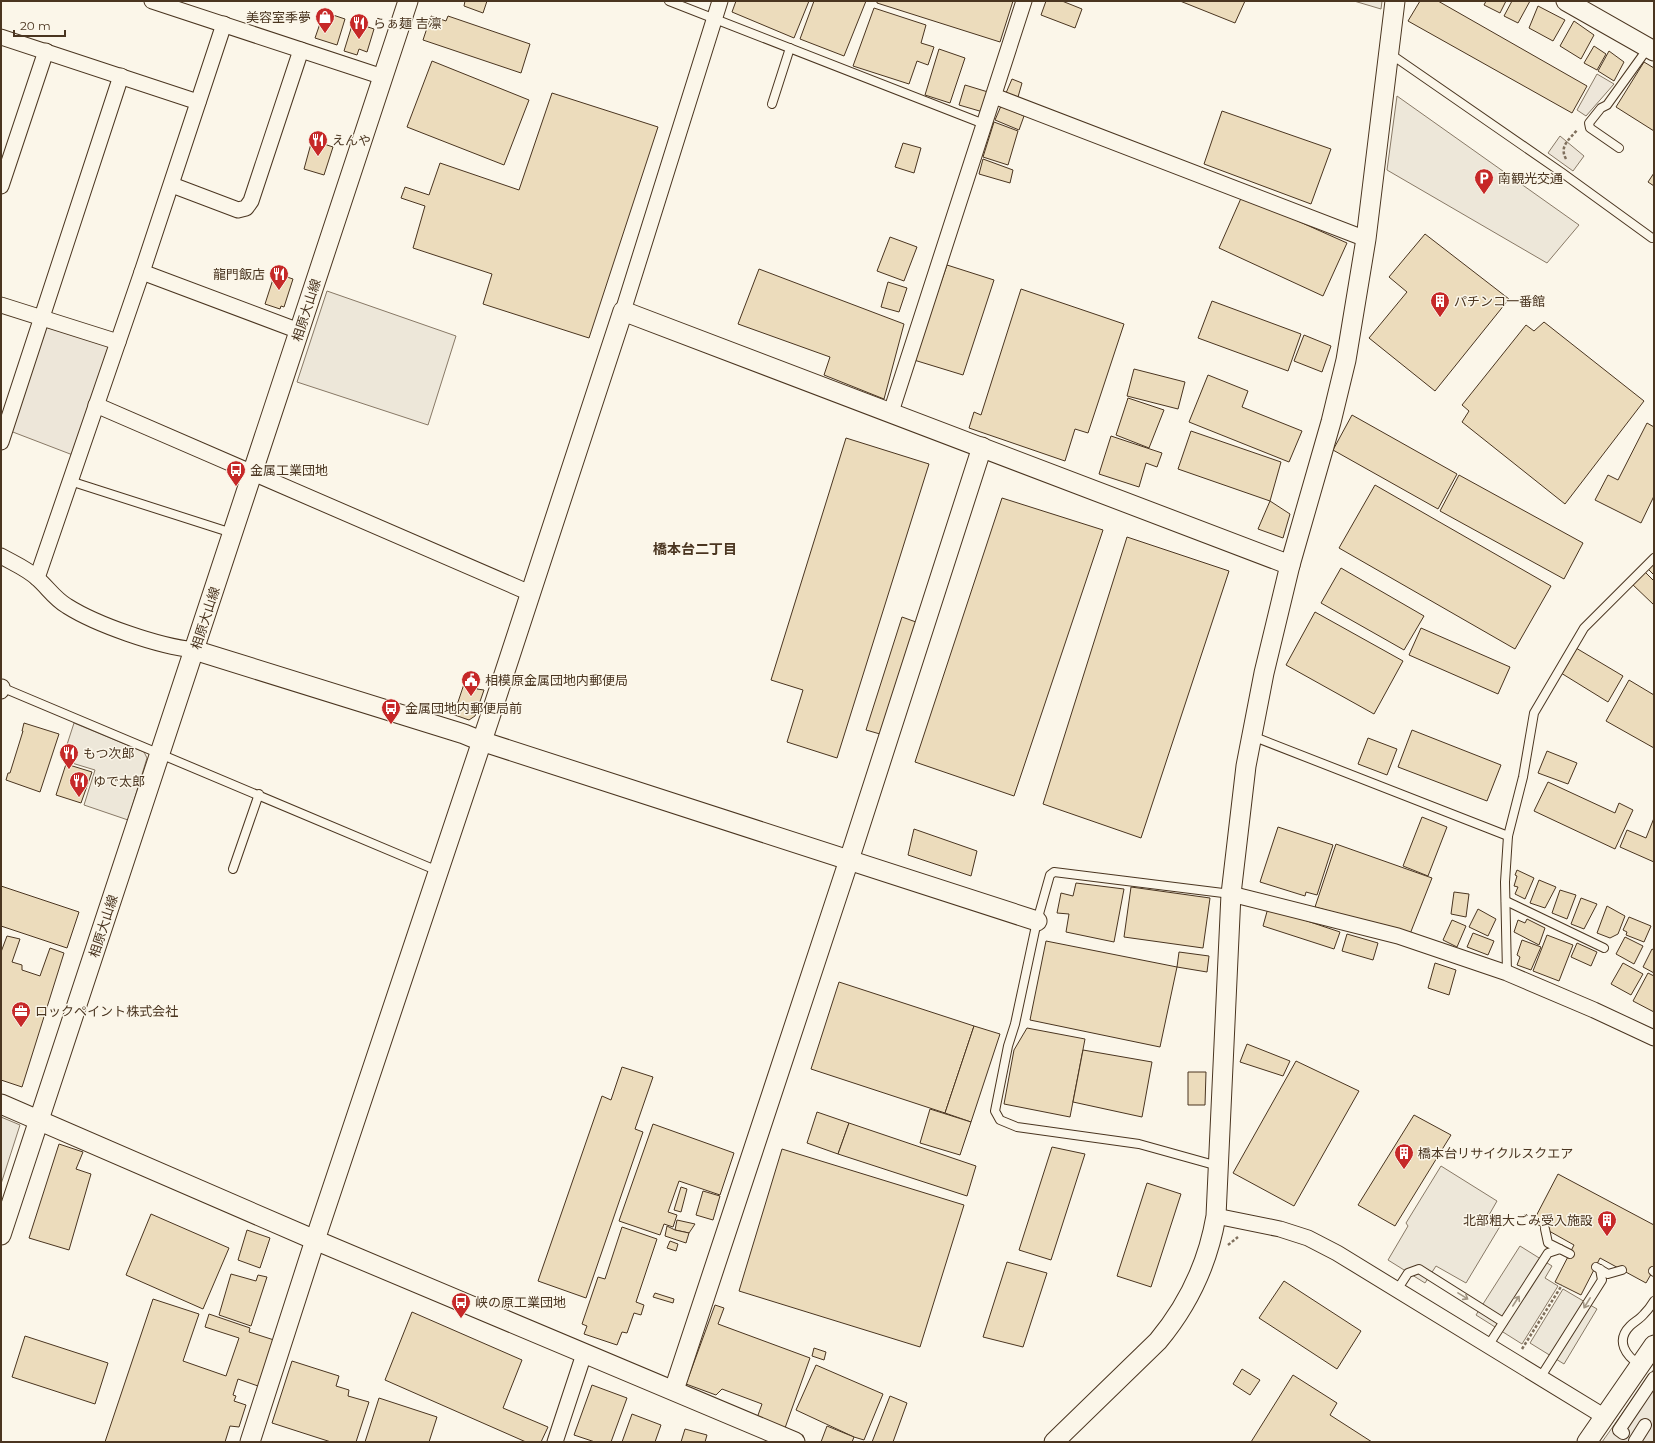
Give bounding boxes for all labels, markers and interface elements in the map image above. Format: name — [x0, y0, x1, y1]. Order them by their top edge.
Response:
shop icon: 美容室季夢 — [314, 6, 336, 34]
place label: 美容室季夢 — [246, 9, 311, 25]
scale bar — [14, 12, 65, 38]
restaurant icon: らぁ麺 吉凛 — [348, 12, 370, 40]
place label: らぁ麺 吉凛 — [373, 15, 441, 31]
text: 20 m — [20, 18, 51, 33]
restaurant icon: えんや — [307, 129, 329, 157]
place label: えんや — [332, 132, 371, 148]
parking icon: 南観光交通 — [1473, 167, 1495, 195]
place label: 南観光交通 — [1498, 170, 1563, 186]
restaurant icon: 龍門飯店 — [268, 263, 290, 291]
place label: 龍門飯店 — [213, 266, 265, 282]
street label: 相原大山線 — [288, 277, 324, 343]
building icon: パチンコ一番館 — [1429, 290, 1451, 318]
place label: パチンコ一番館 — [1454, 293, 1545, 309]
bus stop icon: 金属工業団地 — [225, 459, 247, 487]
place label: 金属工業団地 — [250, 462, 328, 478]
district label: 橋本台二丁目 — [653, 540, 737, 558]
street label: 相原大山線 — [187, 585, 223, 651]
public building icon: 相模原金属団地内郵便局 — [460, 669, 482, 697]
place label: 相模原金属団地内郵便局 — [485, 672, 628, 688]
bus stop icon: 金属団地内郵便局前 — [380, 697, 402, 725]
place label: 金属団地内郵便局前 — [405, 700, 522, 716]
restaurant icon: もつ次郎 — [58, 742, 80, 770]
place label: もつ次郎 — [83, 745, 134, 761]
restaurant icon: ゆで太郎 — [68, 770, 90, 798]
place label: ゆで太郎 — [93, 773, 145, 789]
street label: 相原大山線 — [85, 893, 121, 959]
office icon: ロックペイント株式会社 — [10, 1000, 32, 1028]
place label: ロックペイント株式会社 — [35, 1003, 178, 1019]
building icon: 橋本台リサイクルスクエア — [1393, 1142, 1415, 1170]
place label: 橋本台リサイクルスクエア — [1418, 1145, 1573, 1161]
building icon: 北部粗大ごみ受入施設 — [1596, 1209, 1618, 1237]
place label: 北部粗大ごみ受入施設 — [1463, 1212, 1593, 1228]
bus stop icon: 峡の原工業団地 — [450, 1291, 472, 1319]
one-way arrow — [1457, 1293, 1469, 1301]
place label: 峡の原工業団地 — [475, 1294, 566, 1310]
one-way arrow — [1513, 1295, 1521, 1307]
one-way arrow — [1583, 1297, 1591, 1309]

